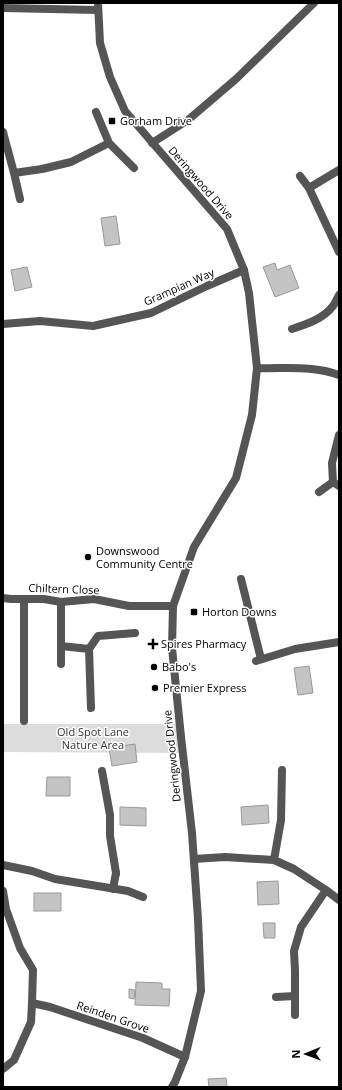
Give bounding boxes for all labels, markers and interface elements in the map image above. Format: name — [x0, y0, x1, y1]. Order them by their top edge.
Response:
place label: Gorham Drive — [120, 113, 192, 128]
marker: Gorham Drive — [107, 116, 117, 126]
street label: Deringwood Drive — [165, 143, 237, 222]
street label: Grampian Way — [141, 264, 217, 309]
place label: Downswood Community Centre — [96, 543, 193, 571]
marker: Downswood Community Centre — [83, 552, 93, 562]
street label: Chiltern Close — [28, 580, 100, 597]
place label: Horton Downs — [202, 604, 276, 619]
marker: Horton Downs — [189, 607, 199, 617]
place label: Spires Pharmacy — [161, 636, 247, 651]
marker: Spires Pharmacy — [148, 639, 158, 649]
place label: Babo's — [162, 659, 196, 674]
marker: Babo's — [149, 662, 159, 672]
place label: Premier Express — [163, 680, 247, 695]
marker: Premier Express — [150, 683, 160, 693]
street label: Deringwood Drive — [159, 709, 184, 803]
park label: Old Spot Lane Nature Area — [57, 724, 129, 752]
street label: Reinden Grove — [75, 997, 151, 1036]
north arrow — [286, 1034, 326, 1074]
text: N — [288, 1050, 303, 1059]

